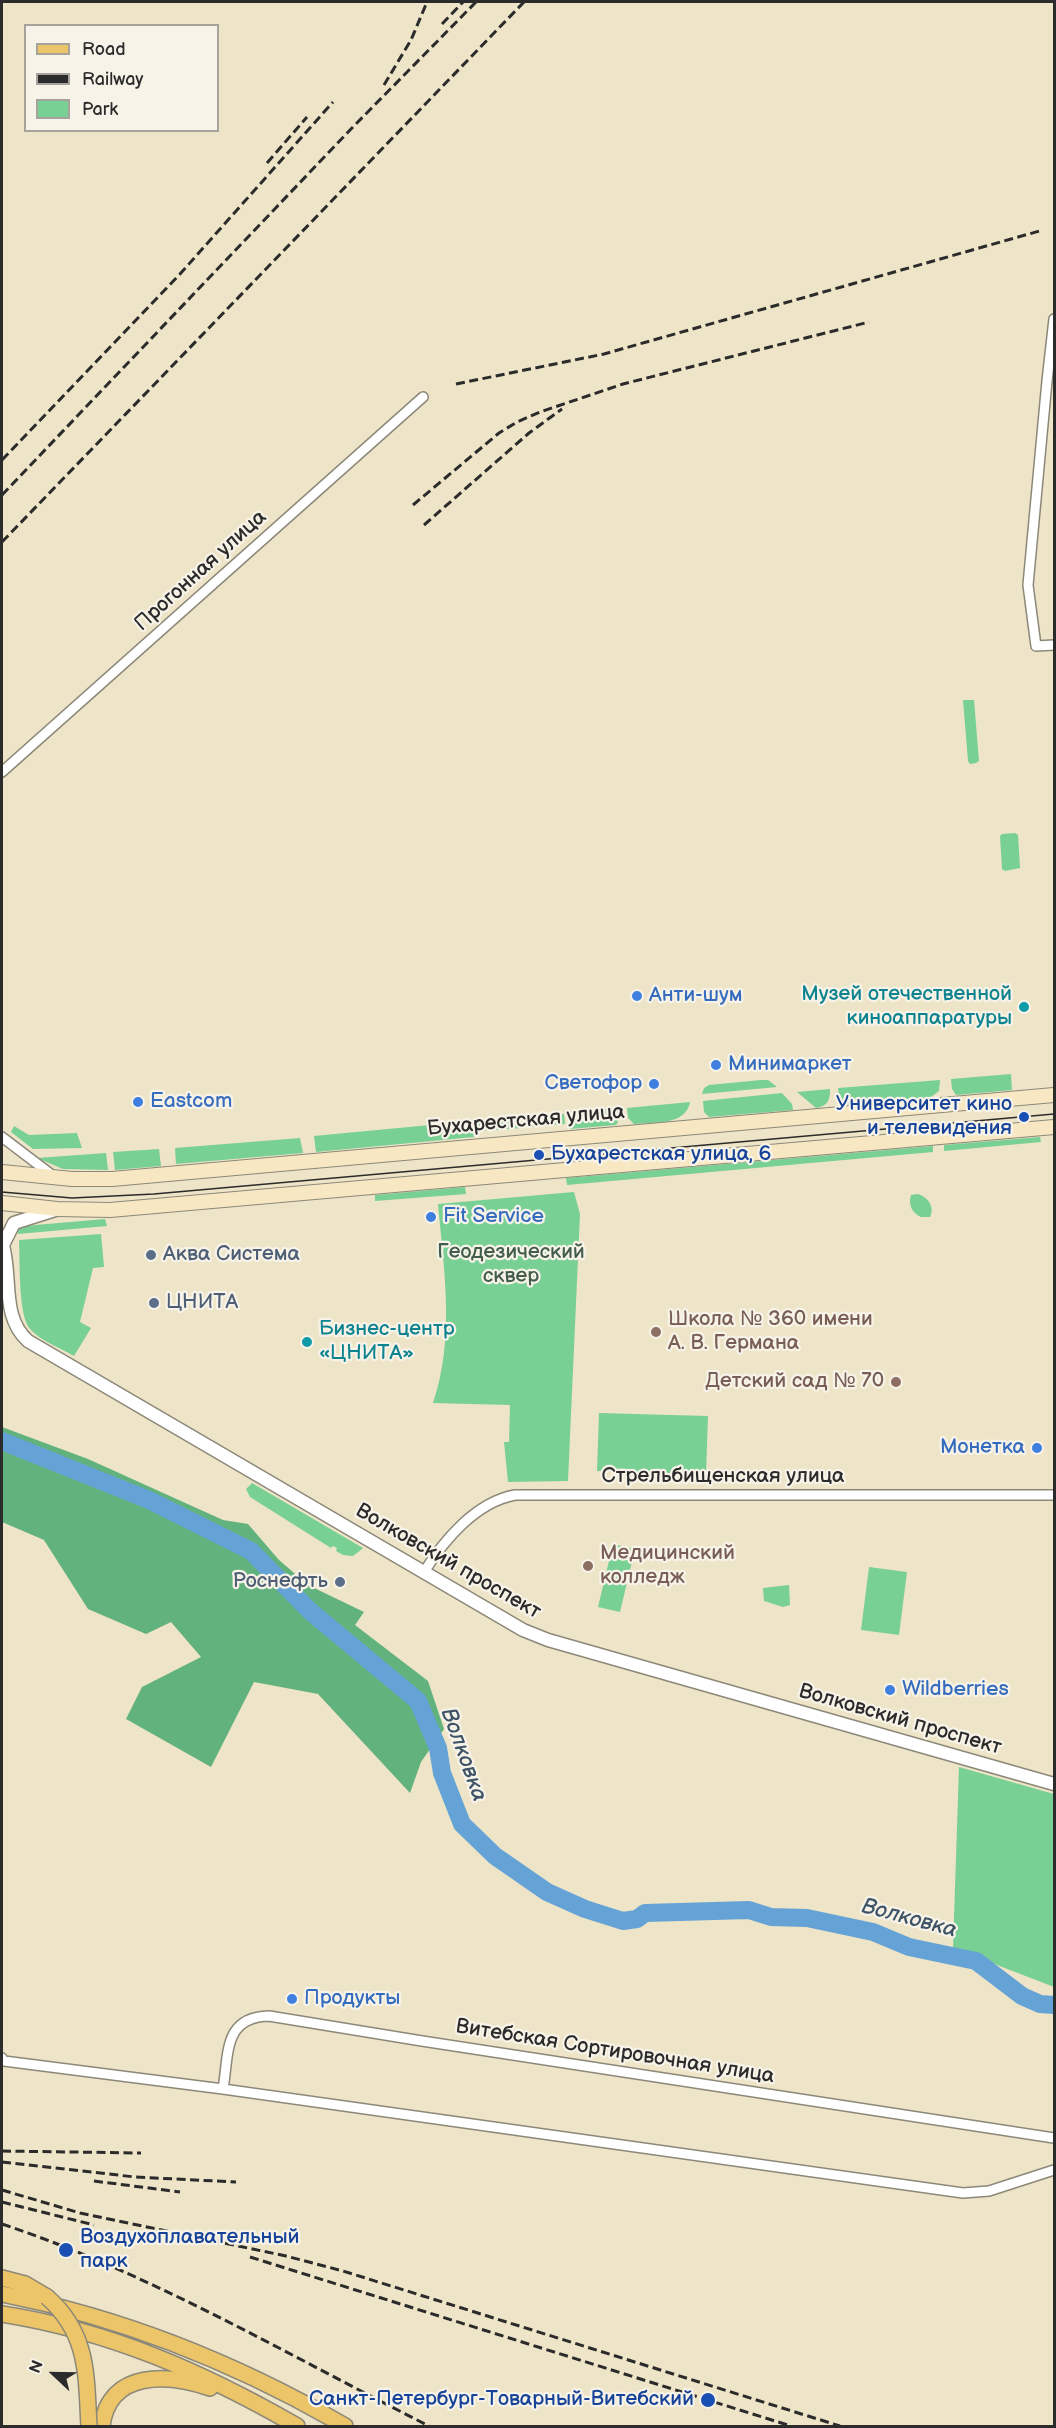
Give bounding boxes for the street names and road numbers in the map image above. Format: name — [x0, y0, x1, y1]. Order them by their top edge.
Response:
street label: Прогонная улица — [130, 505, 272, 637]
street label: Бухарестская улица — [426, 1100, 626, 1142]
street label: Стрельбищенская улица — [602, 1464, 844, 1490]
street label: Волковский проспект — [351, 1499, 545, 1625]
street label: Волковский проспект — [796, 1679, 1004, 1761]
street label: Витебская Сортировочная улица — [454, 2014, 776, 2090]

